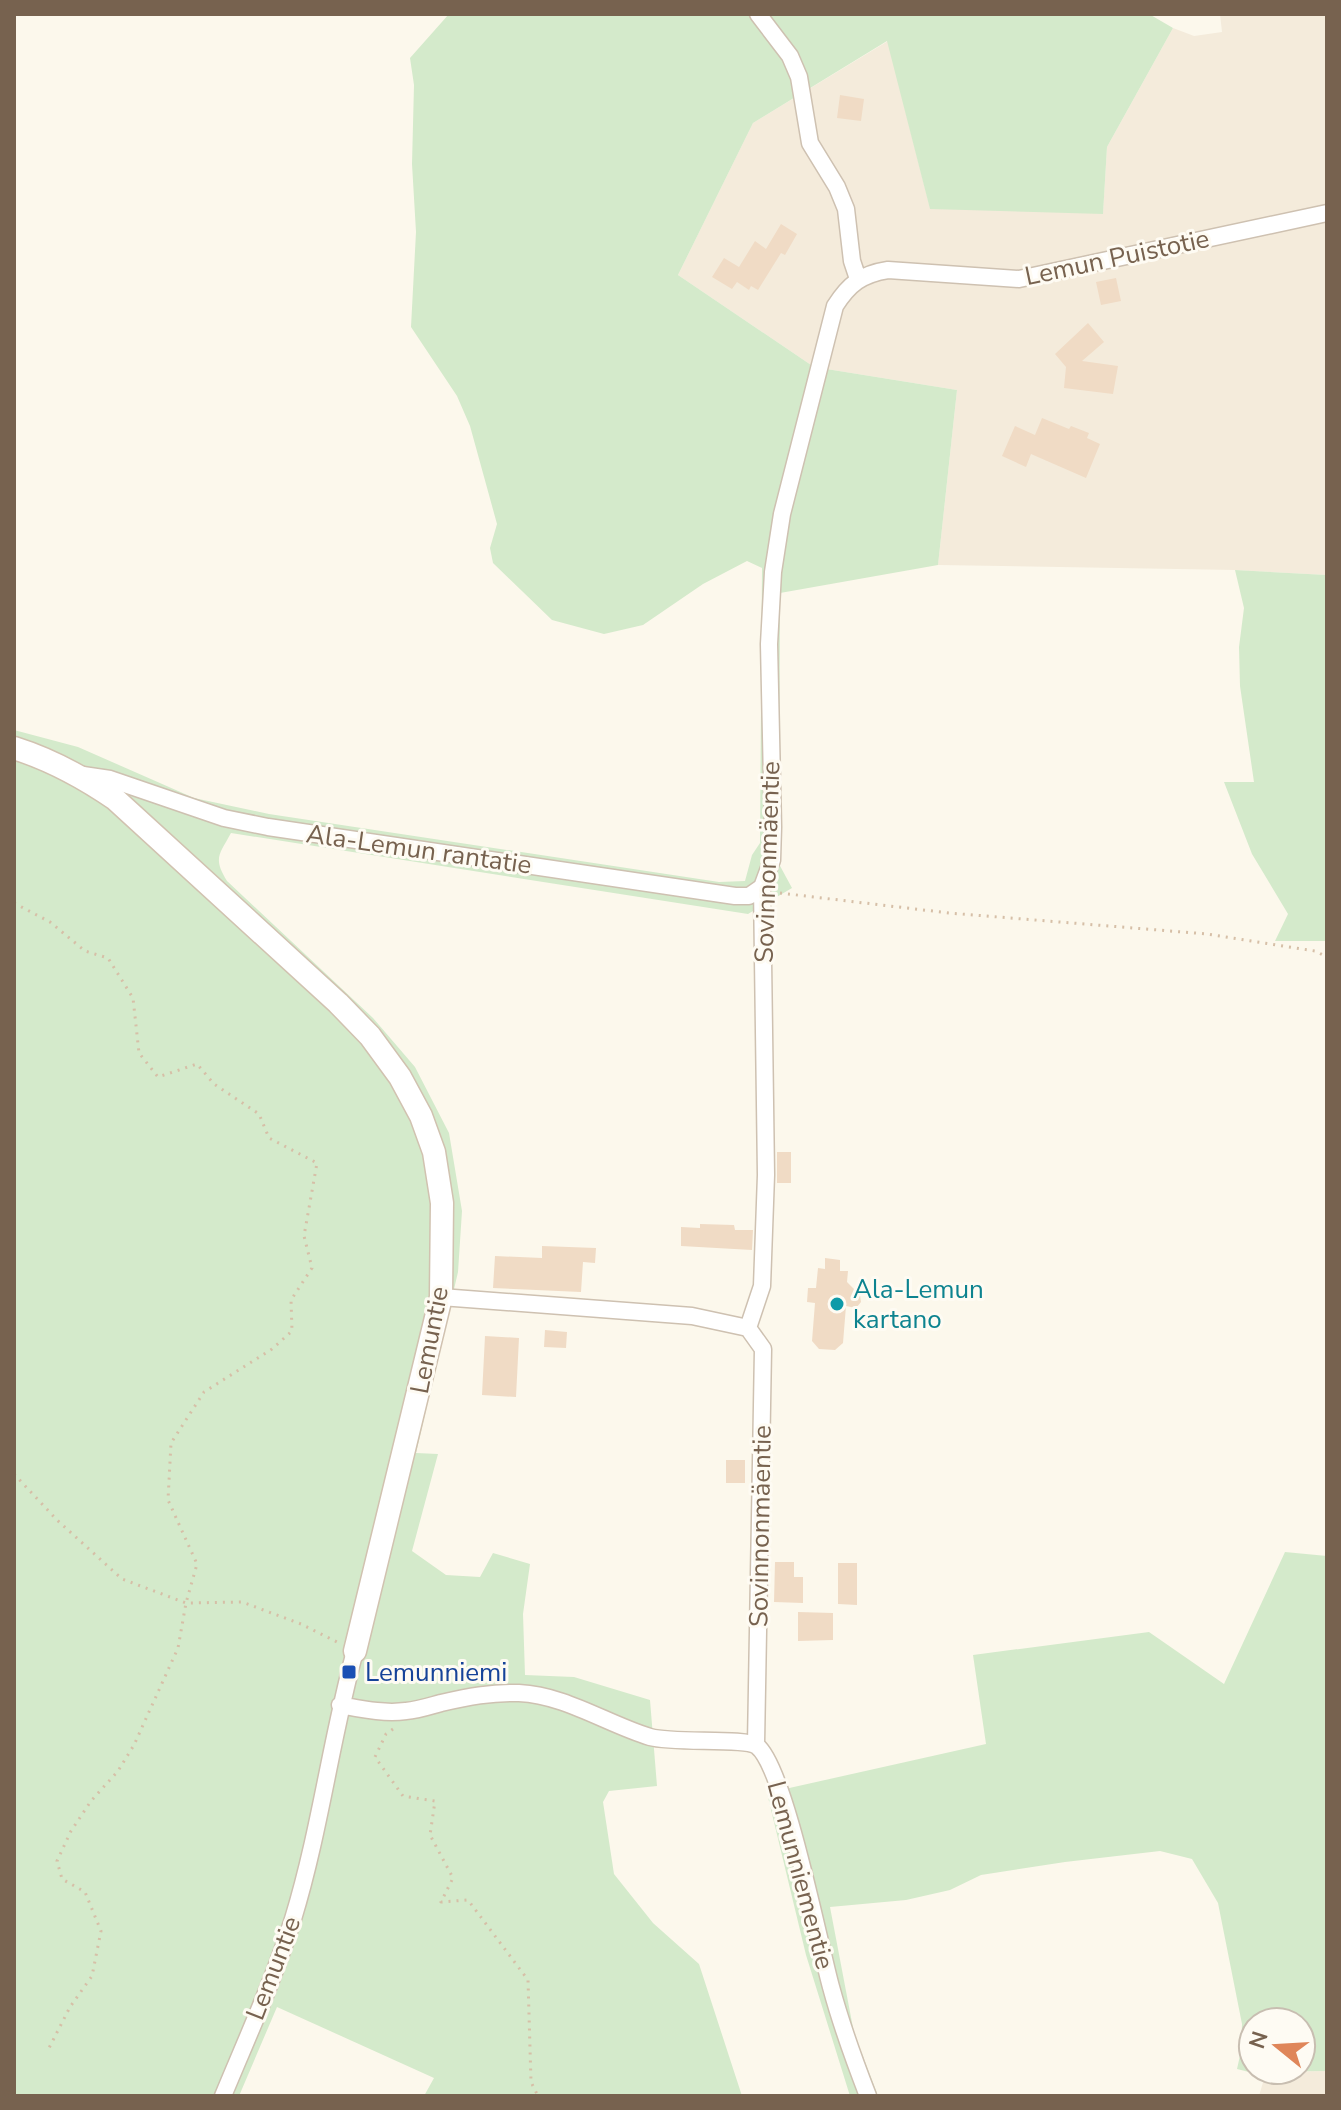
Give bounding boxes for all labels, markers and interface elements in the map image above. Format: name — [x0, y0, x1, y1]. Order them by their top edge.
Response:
street label: Lemun Puistotie — [1022, 221, 1213, 294]
street label: Sovinnonmäentie — [746, 760, 789, 964]
street label: Ala-Lemun rantatie — [304, 816, 534, 883]
place label: Ala-Lemun kartano — [853, 1272, 984, 1337]
street label: Lemuntie — [402, 1284, 457, 1397]
marker: Ala-Lemun kartano — [828, 1295, 846, 1313]
street label: Sovinnonmäentie — [741, 1425, 780, 1627]
place label: Lemunniemi — [365, 1655, 507, 1690]
marker: Lemunniemi — [340, 1663, 358, 1681]
street label: Lemunniementie — [759, 1777, 843, 1973]
street label: Lemuntie — [238, 1911, 309, 2025]
north arrow — [1237, 2006, 1317, 2086]
text: N — [1242, 2028, 1276, 2053]

